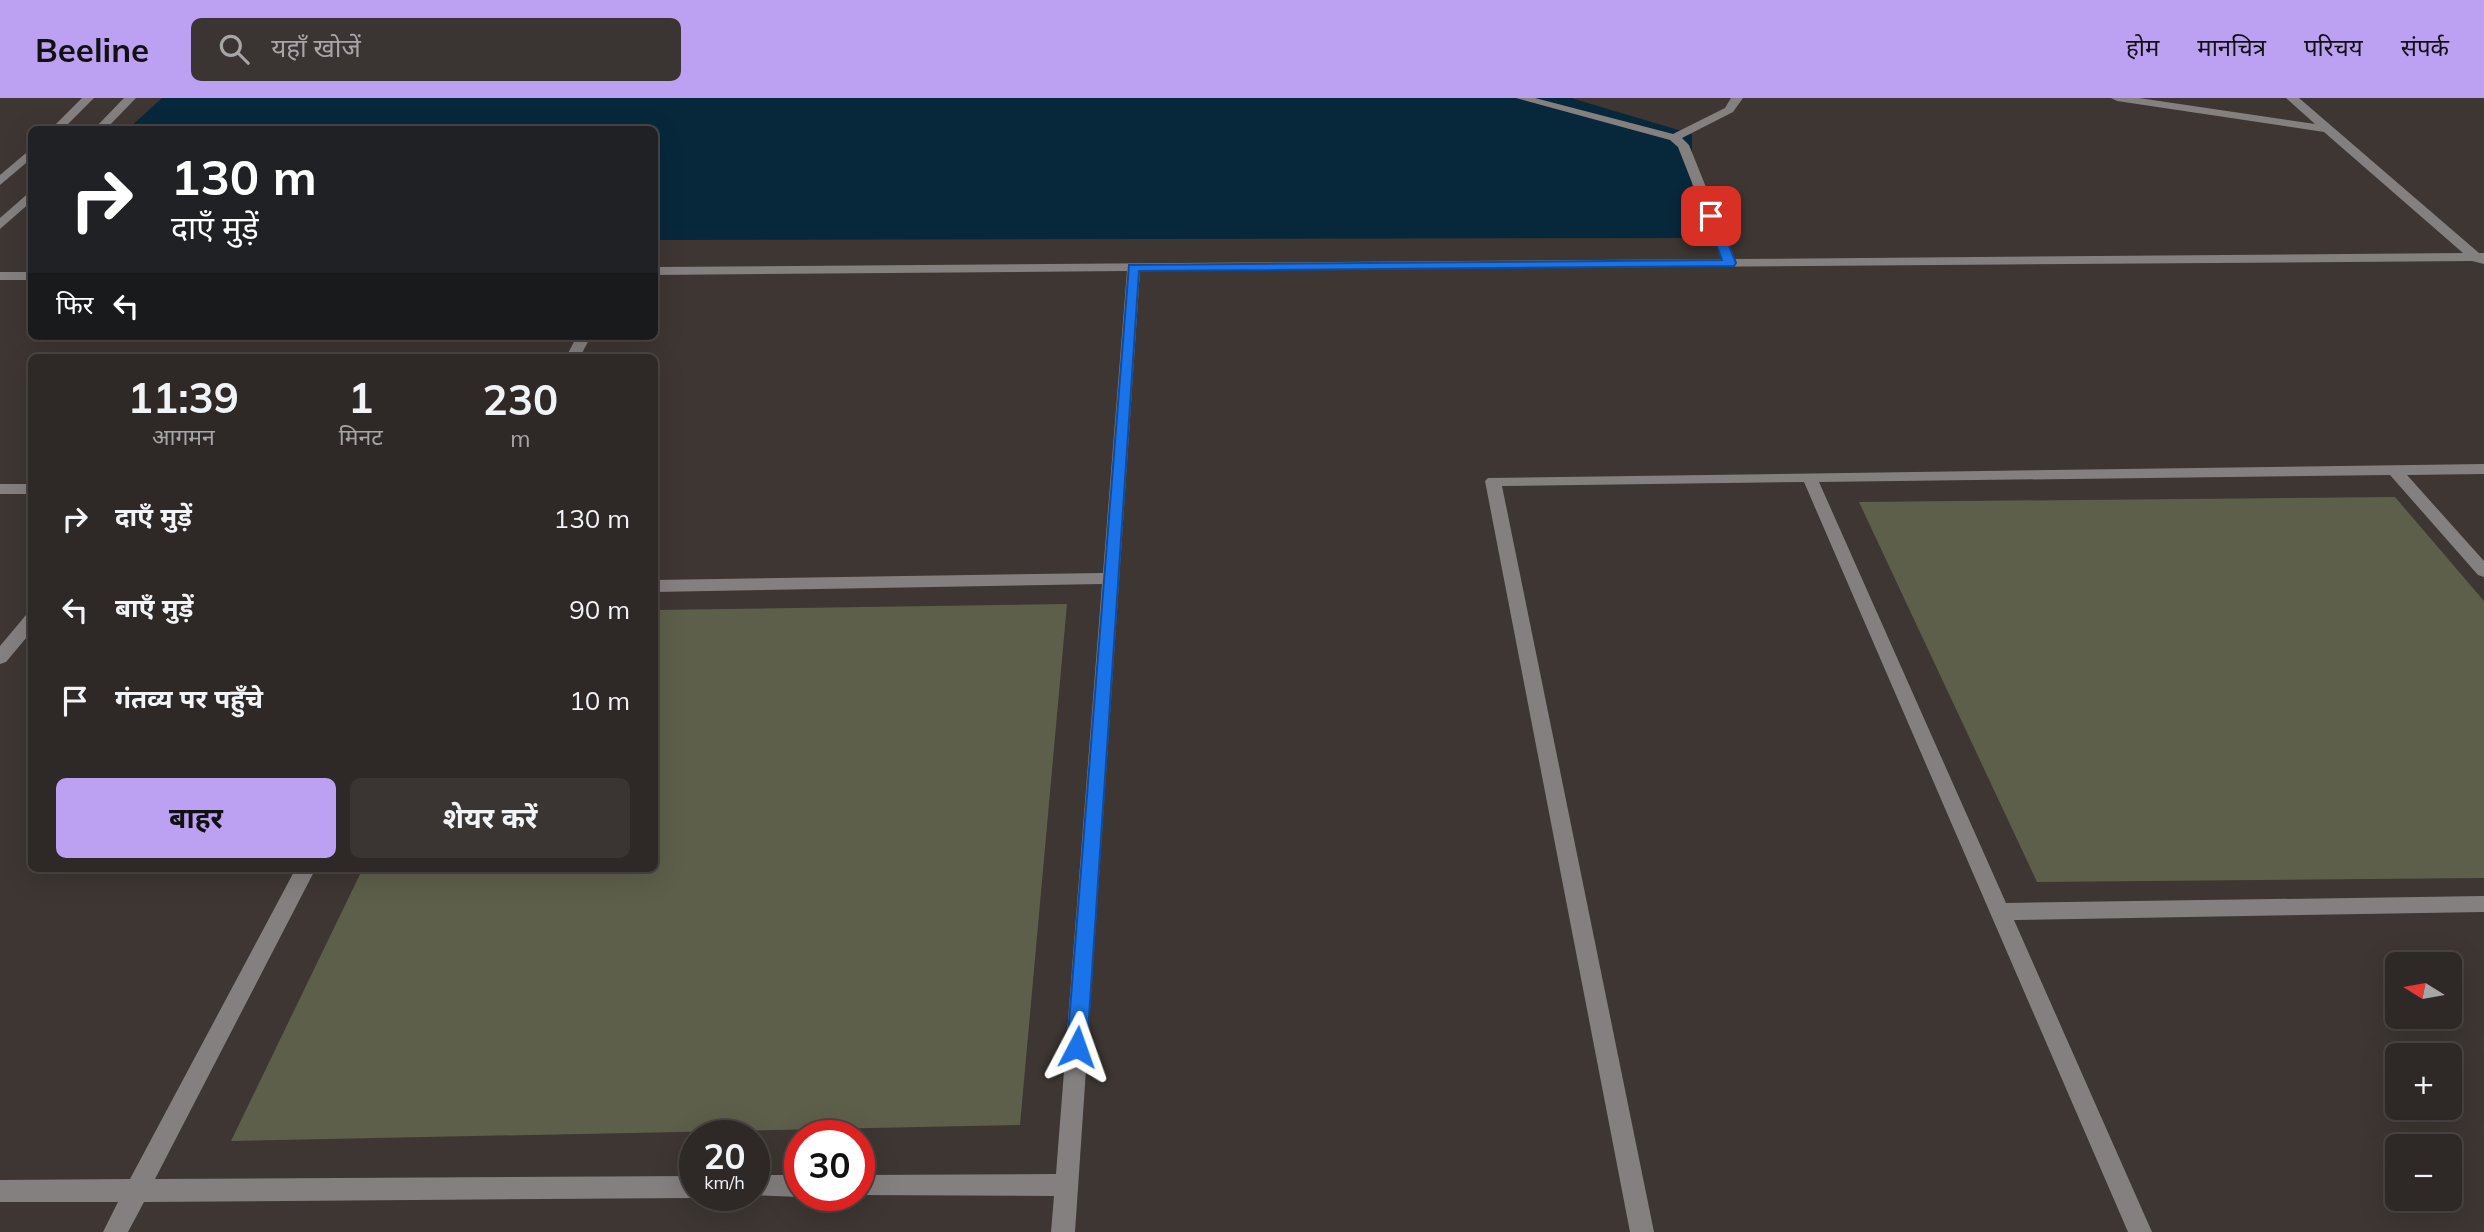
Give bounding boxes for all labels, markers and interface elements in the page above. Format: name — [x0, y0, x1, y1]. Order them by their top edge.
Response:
search box — [191, 18, 681, 81]
text: Beeline — [35, 29, 149, 70]
icon: search — [215, 30, 253, 68]
text: यहाँ खोजें — [271, 31, 361, 64]
text: होम — [2126, 32, 2159, 62]
text: मानचित्र — [2197, 32, 2266, 62]
text: परिचय — [2304, 32, 2363, 62]
text: संपर्क — [2401, 32, 2449, 62]
text: 130 m — [171, 146, 317, 207]
icon: right — [56, 154, 147, 245]
pin — [1681, 186, 1741, 246]
icon: arrive — [1692, 197, 1730, 235]
text: दाएँ मुड़ें — [171, 207, 259, 247]
icon: left — [107, 287, 145, 325]
text: फिर — [56, 288, 93, 321]
text: 11:39 — [128, 371, 239, 424]
text: 1 — [348, 371, 373, 424]
text: 230 — [483, 373, 558, 426]
text: आगमन — [152, 422, 215, 451]
text: मिनट — [339, 422, 383, 451]
text: m — [510, 424, 531, 453]
icon: right — [56, 500, 94, 538]
text: दाएँ मुड़ें — [115, 500, 192, 533]
text: 130 m — [554, 502, 630, 535]
icon: left — [56, 591, 94, 629]
text: बाएँ मुड़ें — [115, 591, 193, 624]
text: 90 m — [569, 593, 630, 626]
icon: arrive — [56, 682, 94, 720]
text: गंतव्य पर पहुँचे — [115, 682, 263, 715]
text: 10 m — [569, 684, 630, 717]
button: बाहर — [56, 778, 336, 858]
button: शेयर करें — [350, 778, 630, 858]
north arrow — [2385, 952, 2462, 1029]
map controls — [2385, 952, 2462, 1211]
position arrow — [1040, 1010, 1114, 1084]
button: + — [2385, 1043, 2462, 1120]
speed limit sign: 30 — [784, 1120, 875, 1211]
text: 20 — [703, 1134, 746, 1178]
button: − — [2385, 1134, 2462, 1211]
text: km/h — [704, 1171, 745, 1194]

